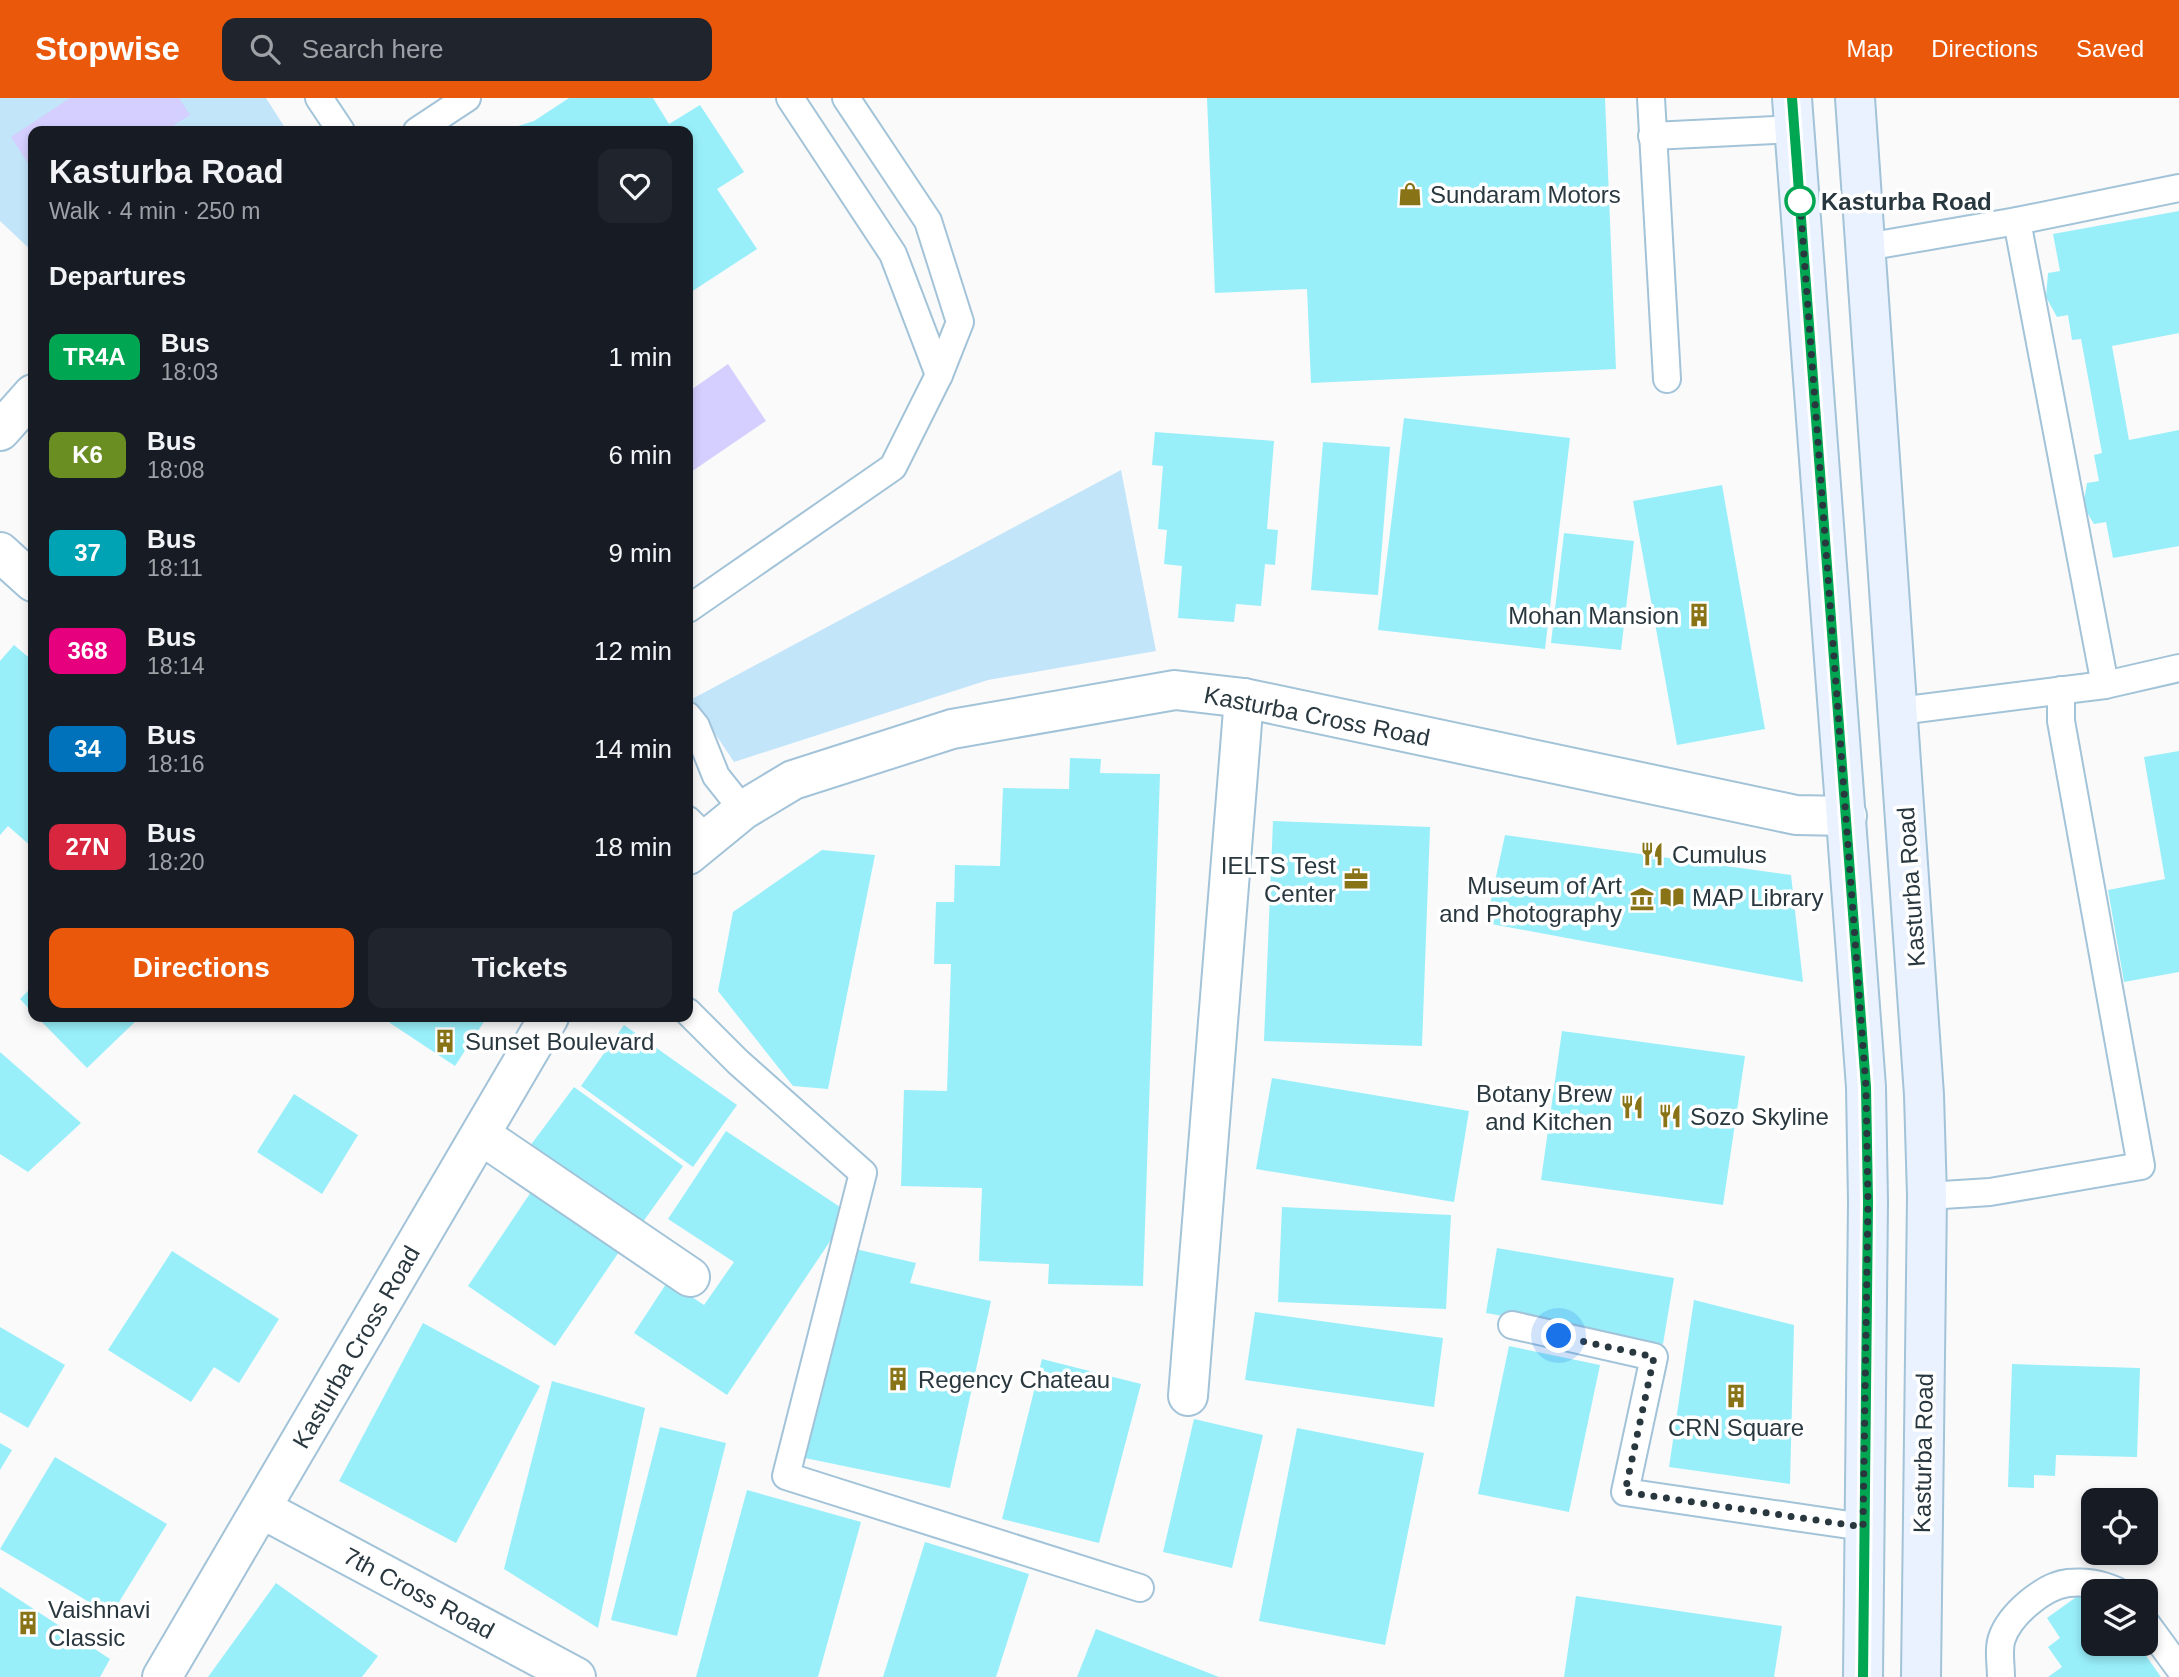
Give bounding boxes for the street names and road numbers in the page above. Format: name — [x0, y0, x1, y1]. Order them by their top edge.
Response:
street label: Kasturba Cross Road — [1202, 681, 1432, 751]
street label: Kasturba Road — [1892, 806, 1930, 968]
street label: Kasturba Cross Road — [287, 1241, 425, 1453]
street label: Kasturba Road — [1908, 1373, 1938, 1533]
street label: 7th Cross Road — [339, 1542, 499, 1644]

